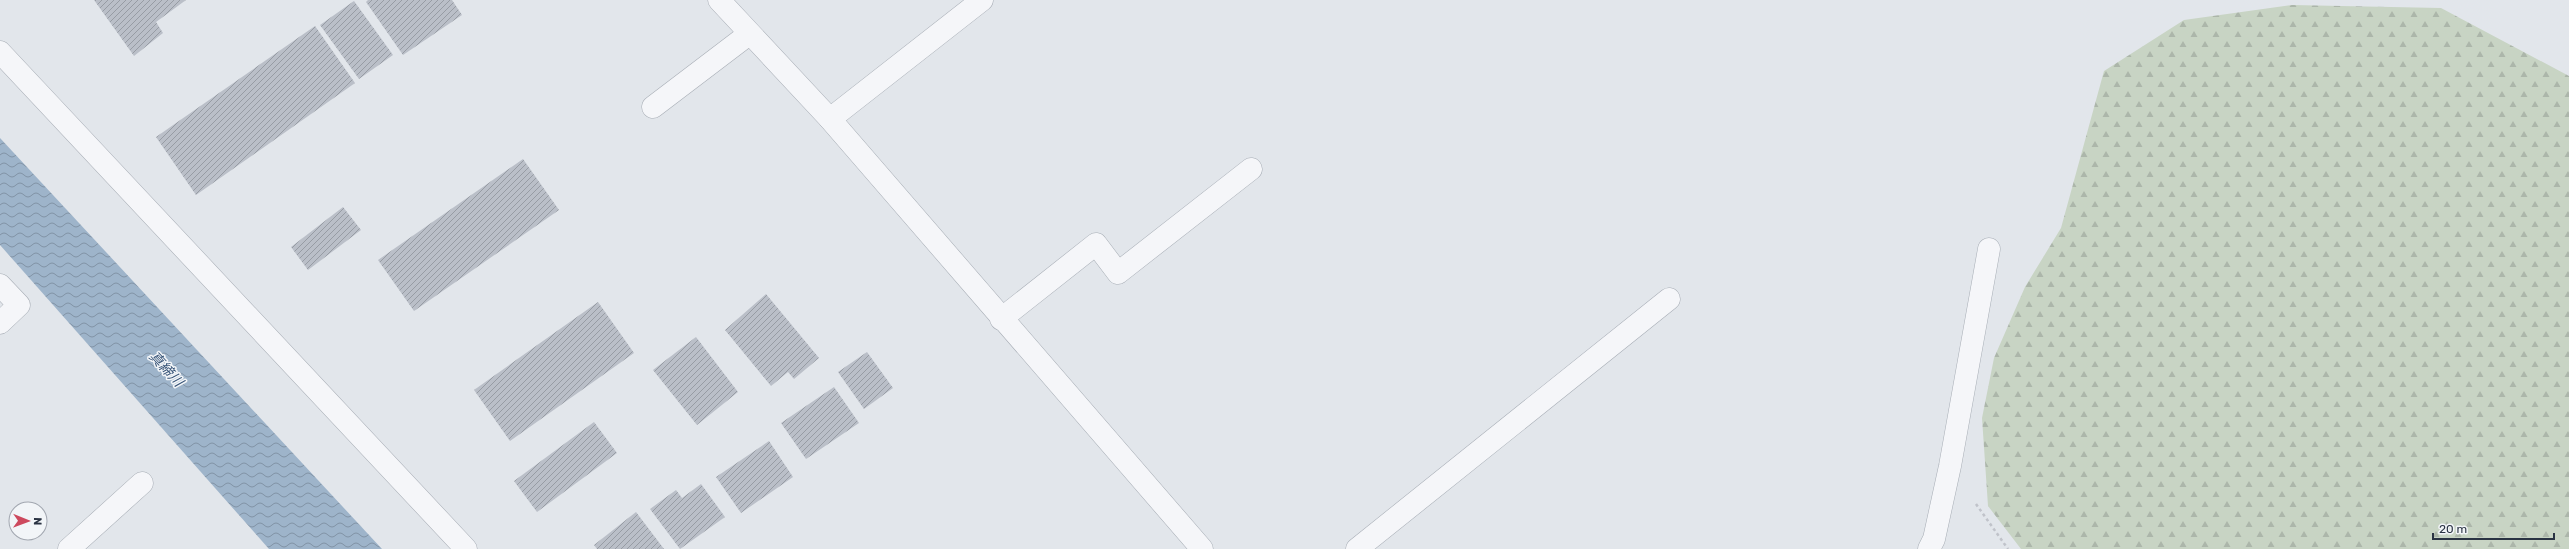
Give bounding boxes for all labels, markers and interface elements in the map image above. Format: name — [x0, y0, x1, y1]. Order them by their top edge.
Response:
water label: 真締川 — [145, 348, 188, 392]
north arrow — [8, 501, 48, 541]
scale bar — [2433, 515, 2554, 541]
text: N — [31, 517, 44, 525]
text: 20 m — [2439, 522, 2467, 536]

